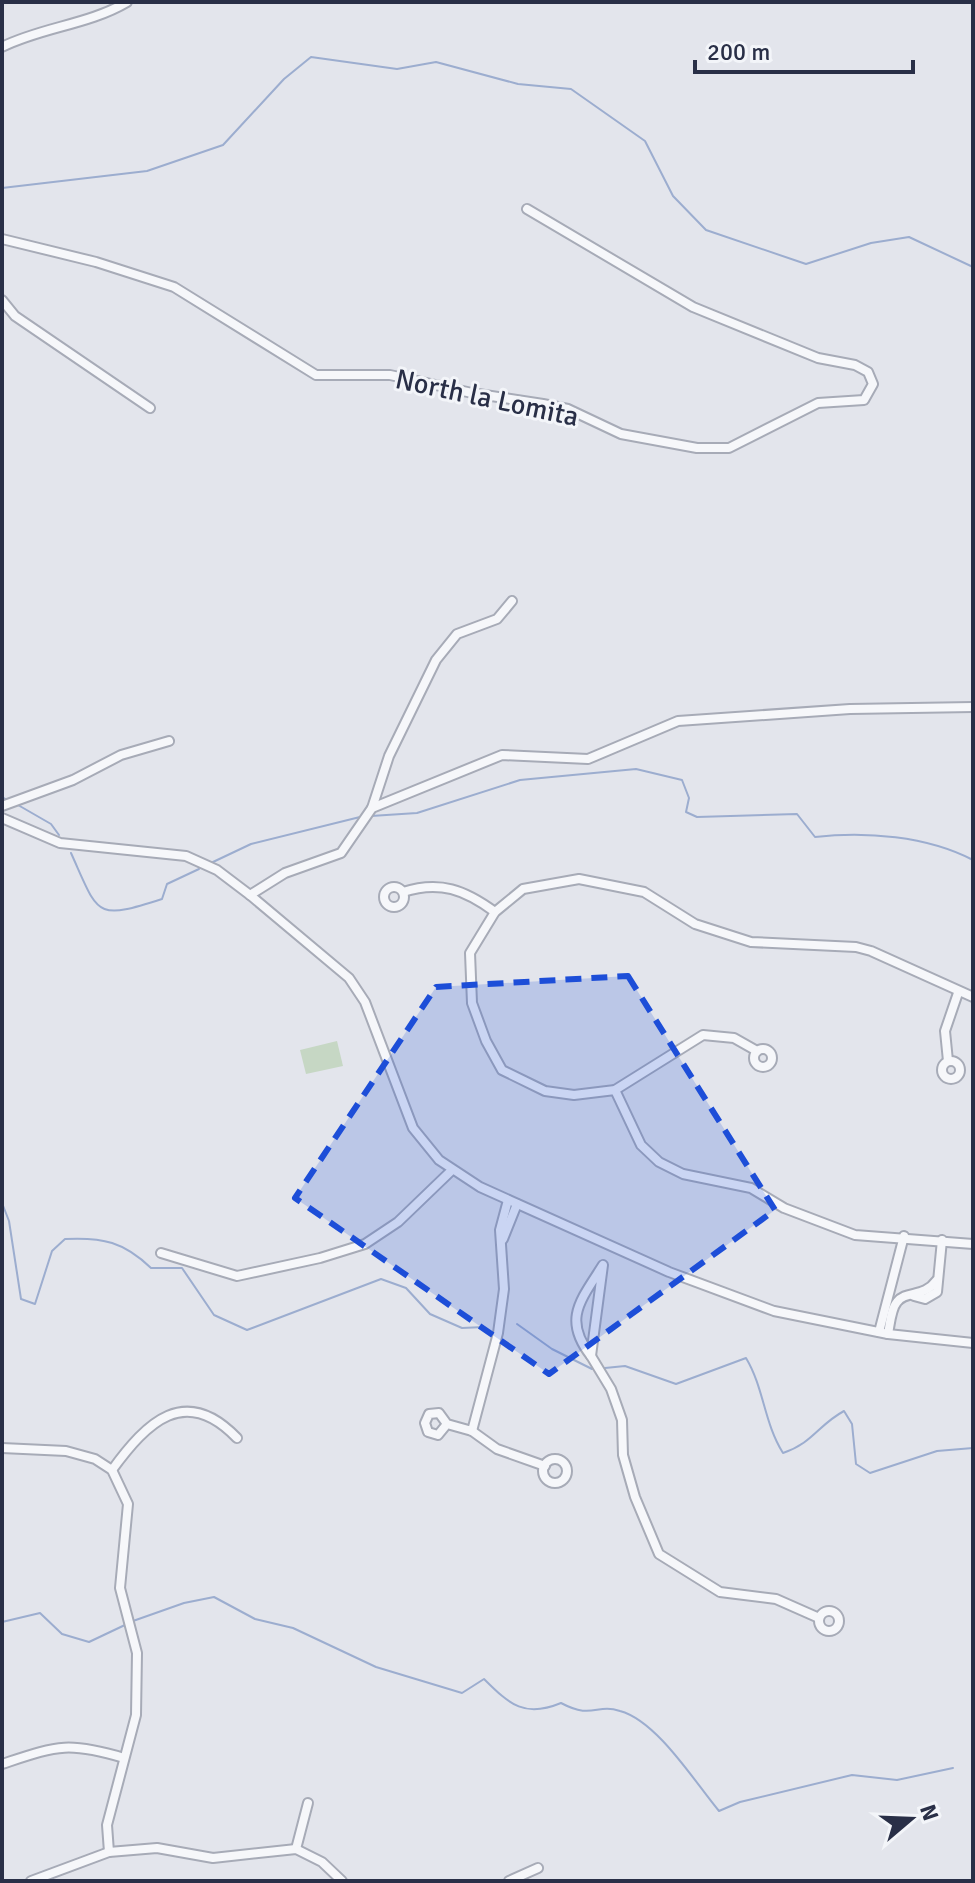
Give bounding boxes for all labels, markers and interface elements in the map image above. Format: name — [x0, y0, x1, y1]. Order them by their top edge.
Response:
scale bar — [695, 24, 913, 74]
text: 200 m — [707, 37, 770, 67]
street label: North la Lomita — [392, 362, 582, 434]
north arrow — [871, 1779, 951, 1859]
text: N — [914, 1801, 945, 1824]

